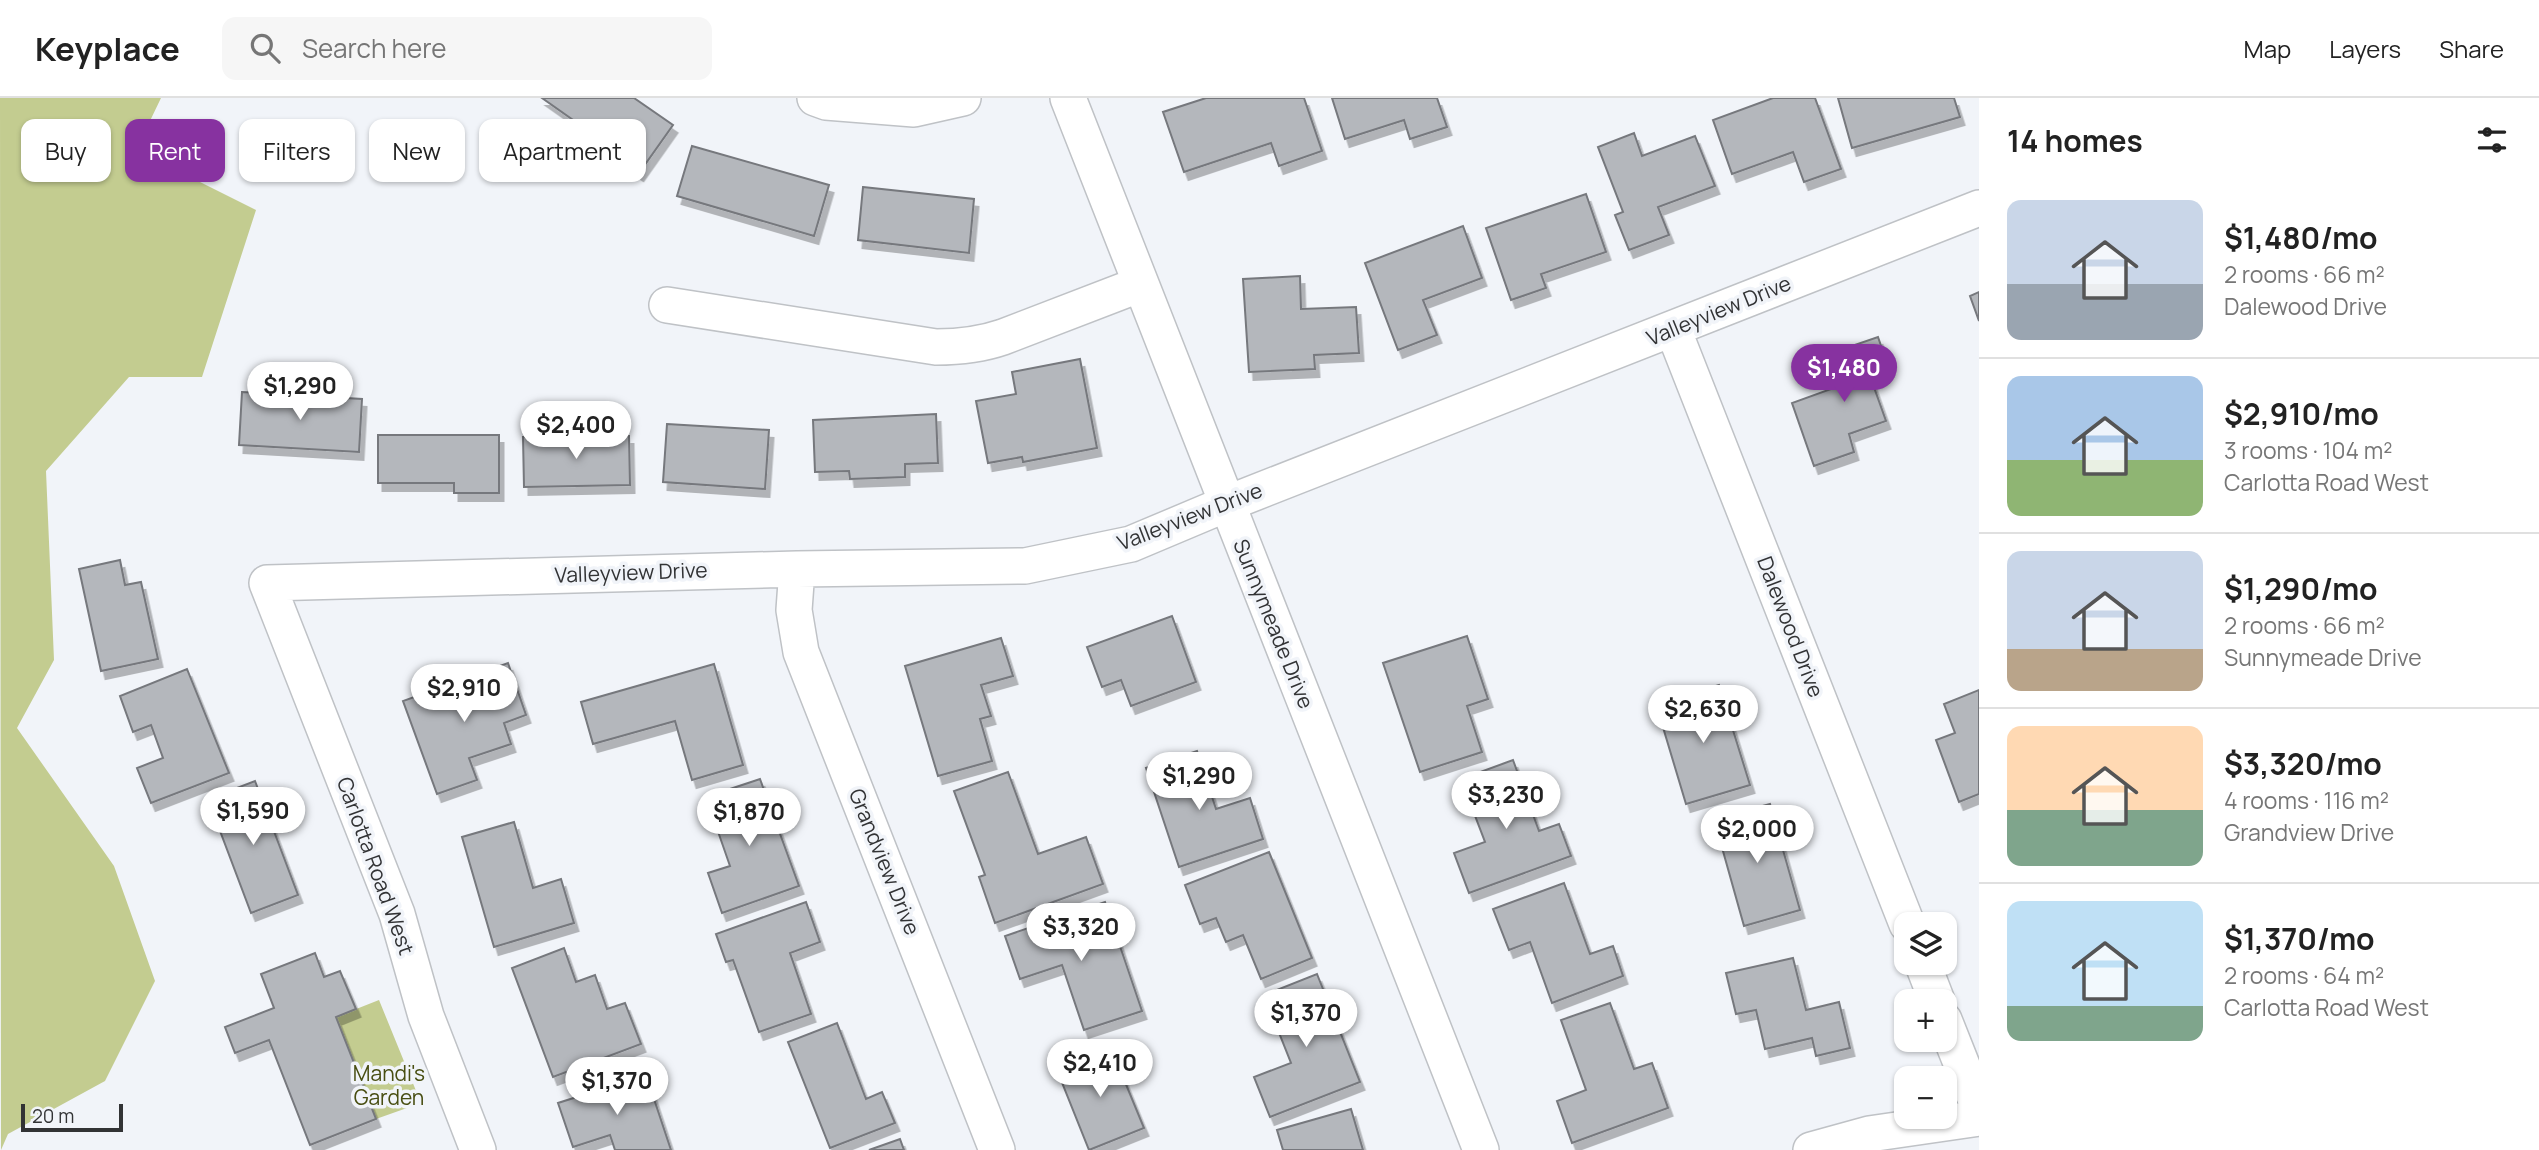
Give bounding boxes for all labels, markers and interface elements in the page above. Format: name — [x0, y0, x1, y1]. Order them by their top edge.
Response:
search box — [222, 17, 712, 80]
text: Keyplace — [35, 26, 180, 71]
icon: search — [246, 29, 284, 67]
text: Search here — [302, 30, 447, 66]
text: Map — [2244, 32, 2291, 65]
text: Layers — [2329, 32, 2401, 65]
text: Share — [2439, 32, 2504, 65]
chip: Buy — [21, 119, 111, 182]
chip: Rent — [125, 119, 225, 182]
chip: Filters — [239, 119, 355, 182]
chip: New — [369, 119, 465, 182]
chip: Apartment — [479, 119, 646, 182]
text: 14 homes — [2007, 120, 2143, 161]
icon: filters — [2473, 121, 2511, 159]
text: $1,480/mo — [2224, 217, 2378, 258]
icon: home — [2063, 228, 2147, 312]
text: 2 rooms · 66 m² — [2224, 258, 2385, 290]
street label: Valleyview Drive — [1642, 268, 1795, 352]
text: Dalewood Drive — [2224, 290, 2387, 322]
pin: $1,480 — [1787, 344, 1901, 404]
text: $1,480 — [1807, 351, 1881, 383]
pin: $1,290 — [243, 362, 357, 422]
text: $1,290 — [263, 369, 337, 401]
text: $2,910/mo — [2224, 393, 2379, 434]
pin: $2,400 — [519, 402, 633, 461]
icon: home — [2063, 404, 2147, 488]
text: $2,400 — [536, 408, 616, 440]
text: 3 rooms · 104 m² — [2224, 434, 2392, 466]
text: Carlotta Road West — [2224, 466, 2429, 498]
street label: Valleyview Drive — [1113, 476, 1266, 557]
street label: Sunnymeade Drive — [1227, 535, 1321, 713]
street label: Dalewood Drive — [1751, 552, 1831, 701]
street label: Valleyview Drive — [554, 555, 708, 589]
text: $1,290/mo — [2224, 568, 2378, 609]
icon: home — [2063, 579, 2147, 663]
text: 2 rooms · 66 m² — [2224, 609, 2385, 641]
text: Sunnymeade Drive — [2224, 641, 2422, 673]
pin: $2,910 — [407, 664, 521, 724]
text: $2,910 — [427, 671, 501, 703]
pin: $2,630 — [1646, 686, 1760, 745]
text: $2,630 — [1664, 692, 1742, 724]
text: $3,320/mo — [2224, 743, 2382, 784]
pin: $1,290 — [1142, 752, 1256, 812]
icon: home — [2063, 754, 2147, 838]
text: $1,290 — [1162, 759, 1236, 791]
pin: $3,230 — [1449, 772, 1563, 831]
street label: Carlotta Road West — [331, 773, 421, 958]
text: $3,230 — [1467, 778, 1545, 810]
street label: Grandview Drive — [843, 784, 927, 939]
text: 4 rooms · 116 m² — [2224, 784, 2389, 816]
pin: $1,590 — [196, 788, 310, 847]
pin: $1,870 — [692, 788, 806, 848]
text: $1,590 — [216, 794, 290, 826]
text: $1,870 — [713, 795, 785, 827]
pin: $2,000 — [1700, 806, 1814, 865]
text: $2,000 — [1717, 812, 1797, 844]
text: Grandview Drive — [2224, 816, 2394, 848]
pin: $3,320 — [1024, 904, 1138, 963]
text: $3,320 — [1042, 910, 1120, 942]
map controls — [1894, 912, 1957, 1129]
button: layers — [1894, 912, 1957, 975]
text: $1,370/mo — [2224, 918, 2374, 959]
icon: home — [2063, 929, 2147, 1013]
text: 2 rooms · 64 m² — [2224, 959, 2384, 991]
button: + — [1894, 989, 1957, 1052]
pin: $1,370 — [1249, 990, 1363, 1049]
text: Carlotta Road West — [2224, 991, 2429, 1023]
text: $1,370 — [1270, 996, 1342, 1028]
pin: $2,410 — [1043, 1040, 1157, 1099]
text: $2,410 — [1063, 1046, 1137, 1078]
pin: $1,370 — [560, 1058, 674, 1117]
park label: Mandi's Garden — [353, 1059, 425, 1111]
text: $1,370 — [581, 1064, 653, 1096]
button: − — [1894, 1066, 1957, 1129]
scale bar — [21, 1101, 122, 1133]
text: 20 m — [32, 1103, 74, 1129]

